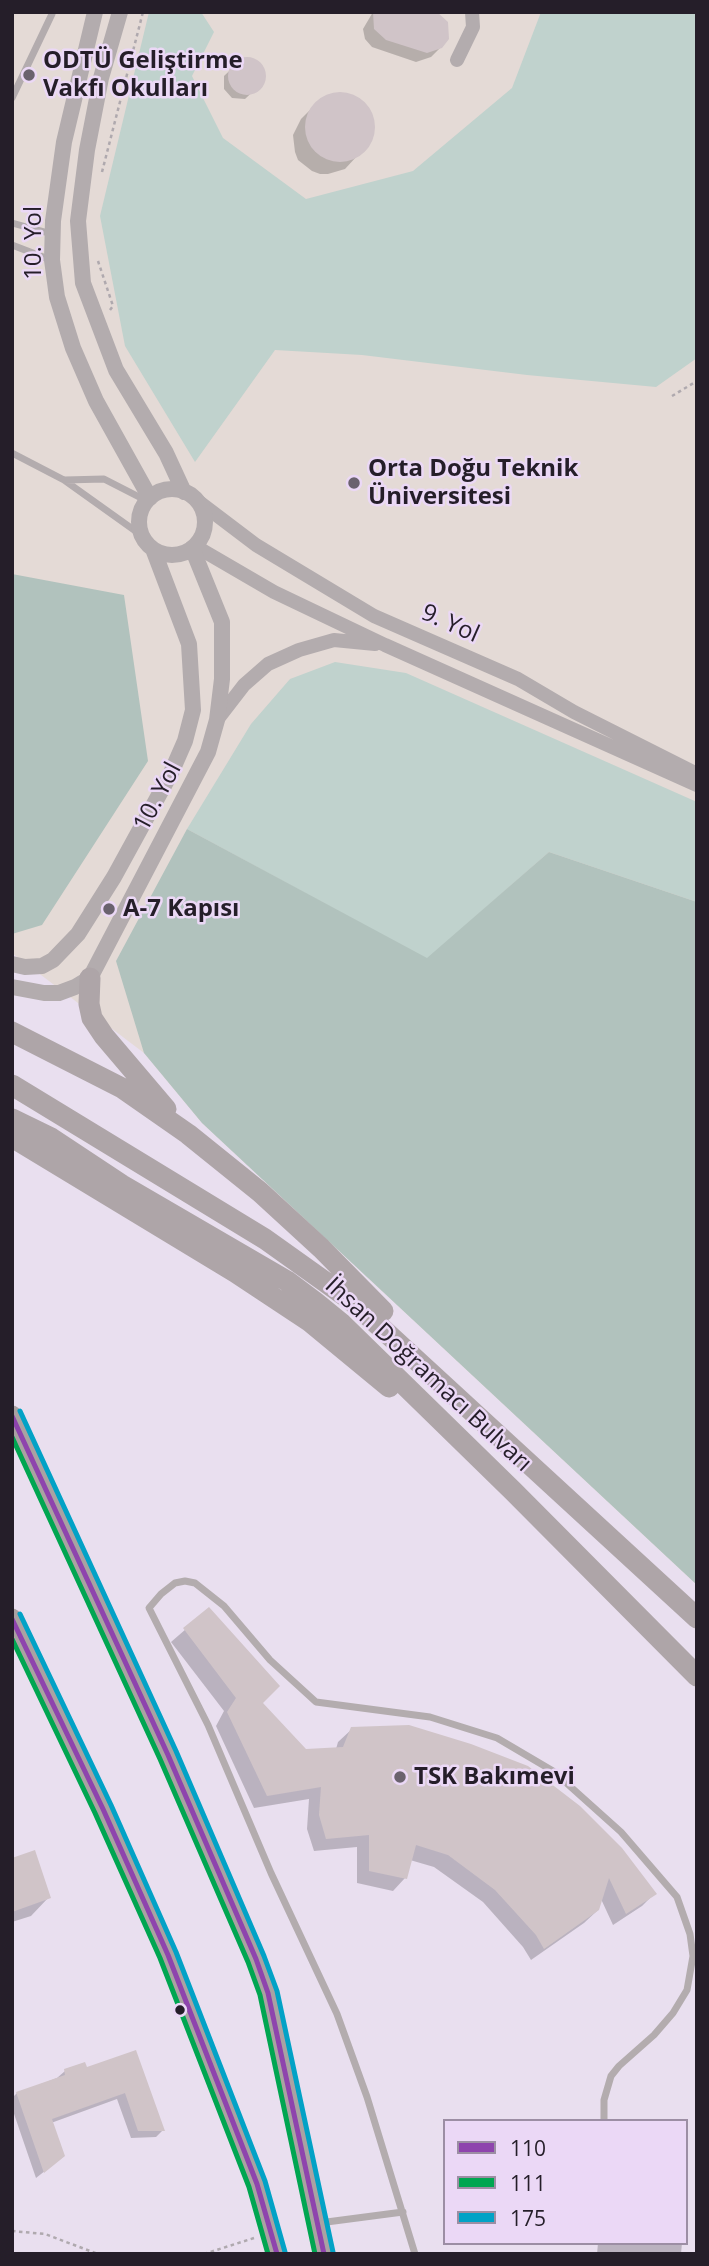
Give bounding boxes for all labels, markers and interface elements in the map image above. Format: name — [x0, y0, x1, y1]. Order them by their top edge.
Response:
place label: ODTÜ Geliştirme Vakfı Okulları — [43, 47, 243, 103]
marker: ODTÜ Geliştirme Vakfı Okulları — [21, 67, 37, 83]
street label: 10. Yol — [20, 206, 48, 280]
place label: Orta Doğu Teknik Üniversitesi — [368, 455, 578, 511]
marker: Orta Doğu Teknik Üniversitesi — [346, 475, 362, 491]
street label: 9. Yol — [417, 599, 483, 649]
street label: 10. Yol — [128, 758, 188, 836]
place label: A-7 Kapısı — [123, 895, 239, 923]
marker: A-7 Kapısı — [101, 901, 117, 917]
street label: İhsan Doğramacı Bulvarı — [319, 1272, 537, 1478]
place label: TSK Bakımevi — [414, 1763, 575, 1791]
marker: TSK Bakımevi — [392, 1769, 408, 1785]
unlabelled marker — [173, 2003, 187, 2017]
legend — [443, 2119, 688, 2245]
text: 110 — [510, 2134, 546, 2162]
text: 111 — [510, 2169, 546, 2197]
text: 175 — [510, 2204, 546, 2232]

